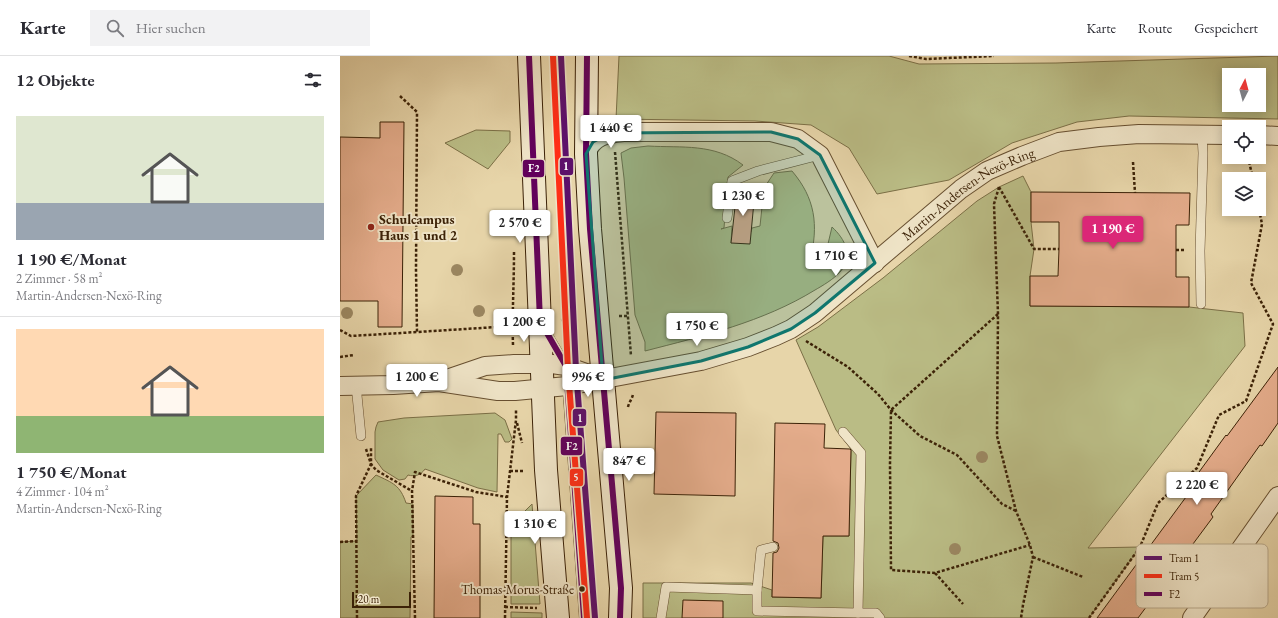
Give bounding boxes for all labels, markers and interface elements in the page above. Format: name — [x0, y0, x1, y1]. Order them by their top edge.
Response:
search box — [90, 10, 370, 46]
text: Karte — [20, 15, 66, 40]
icon: search — [104, 17, 126, 39]
text: Hier suchen — [136, 18, 206, 37]
text: Karte — [1086, 19, 1116, 37]
text: Route — [1138, 19, 1172, 37]
text: Gespeichert — [1194, 19, 1258, 37]
north arrow — [1222, 68, 1266, 112]
map controls — [1222, 68, 1266, 216]
text: 12 Objekte — [16, 69, 95, 91]
icon: filters — [302, 69, 324, 91]
pin: 1 440 € — [574, 115, 648, 149]
text: 1 440 € — [589, 119, 633, 136]
button: locate — [1222, 120, 1266, 164]
icon: home — [134, 142, 206, 214]
street label: Martin-Andersen-Nexö-Ring — [898, 143, 1038, 244]
line badge: 1 — [559, 157, 574, 176]
line badge: F2 — [522, 159, 545, 178]
text: 1 — [563, 159, 569, 173]
text: F2 — [528, 161, 540, 175]
button: layers — [1222, 172, 1266, 216]
pin: 1 230 € — [706, 183, 780, 217]
text: 1 230 € — [721, 187, 765, 204]
place label: Schulcampus Haus 1 und 2 — [379, 210, 458, 244]
pin: 2 570 € — [483, 210, 557, 244]
text: 2 570 € — [498, 214, 542, 231]
pin: 1 190 € — [1076, 216, 1150, 250]
text: 1 190 € — [1091, 220, 1135, 237]
marker: Schulcampus Haus 1 und 2 — [366, 222, 376, 232]
pin: 1 710 € — [799, 243, 873, 277]
text: 1 710 € — [814, 247, 858, 264]
text: 1 190 €/Monat — [16, 248, 127, 270]
text: 2 Zimmer · 58 m² — [16, 270, 102, 287]
text: Martin-Andersen-Nexö-Ring — [16, 287, 162, 304]
pin: 1 200 € — [487, 309, 561, 343]
text: 1 200 € — [502, 313, 546, 330]
pin: 1 750 € — [660, 313, 734, 347]
text: 1 750 € — [675, 317, 719, 334]
icon: home — [134, 355, 206, 427]
pin: 1 200 € — [380, 364, 454, 398]
pin: 996 € — [560, 364, 616, 398]
text: 1 200 € — [395, 368, 439, 385]
text: 996 € — [571, 368, 605, 385]
line badge: 1 — [572, 408, 587, 427]
text: 1 — [577, 411, 583, 425]
line badge: F2 — [560, 436, 583, 456]
text: F2 — [566, 439, 578, 453]
pin: 847 € — [601, 448, 657, 482]
text: 847 € — [612, 452, 646, 469]
text: 1 750 €/Monat — [16, 461, 127, 483]
line badge: 5 — [569, 468, 584, 487]
text: 5 — [573, 470, 579, 484]
pin: 2 220 € — [1160, 472, 1234, 506]
text: 2 220 € — [1175, 476, 1219, 493]
text: 4 Zimmer · 104 m² — [16, 483, 109, 500]
text: Martin-Andersen-Nexö-Ring — [16, 500, 162, 517]
pin: 1 310 € — [498, 511, 572, 545]
text: 1 310 € — [513, 515, 557, 532]
legend — [1136, 544, 1268, 608]
text: Tram 1 — [1169, 551, 1199, 565]
text: Tram 5 — [1169, 569, 1199, 583]
place label: Thomas-Morus-Straße — [461, 581, 574, 598]
marker: Thomas-Morus-Straße — [577, 584, 587, 594]
text: F2 — [1169, 587, 1181, 601]
scale bar — [352, 590, 411, 609]
text: 20 m — [358, 592, 379, 606]

